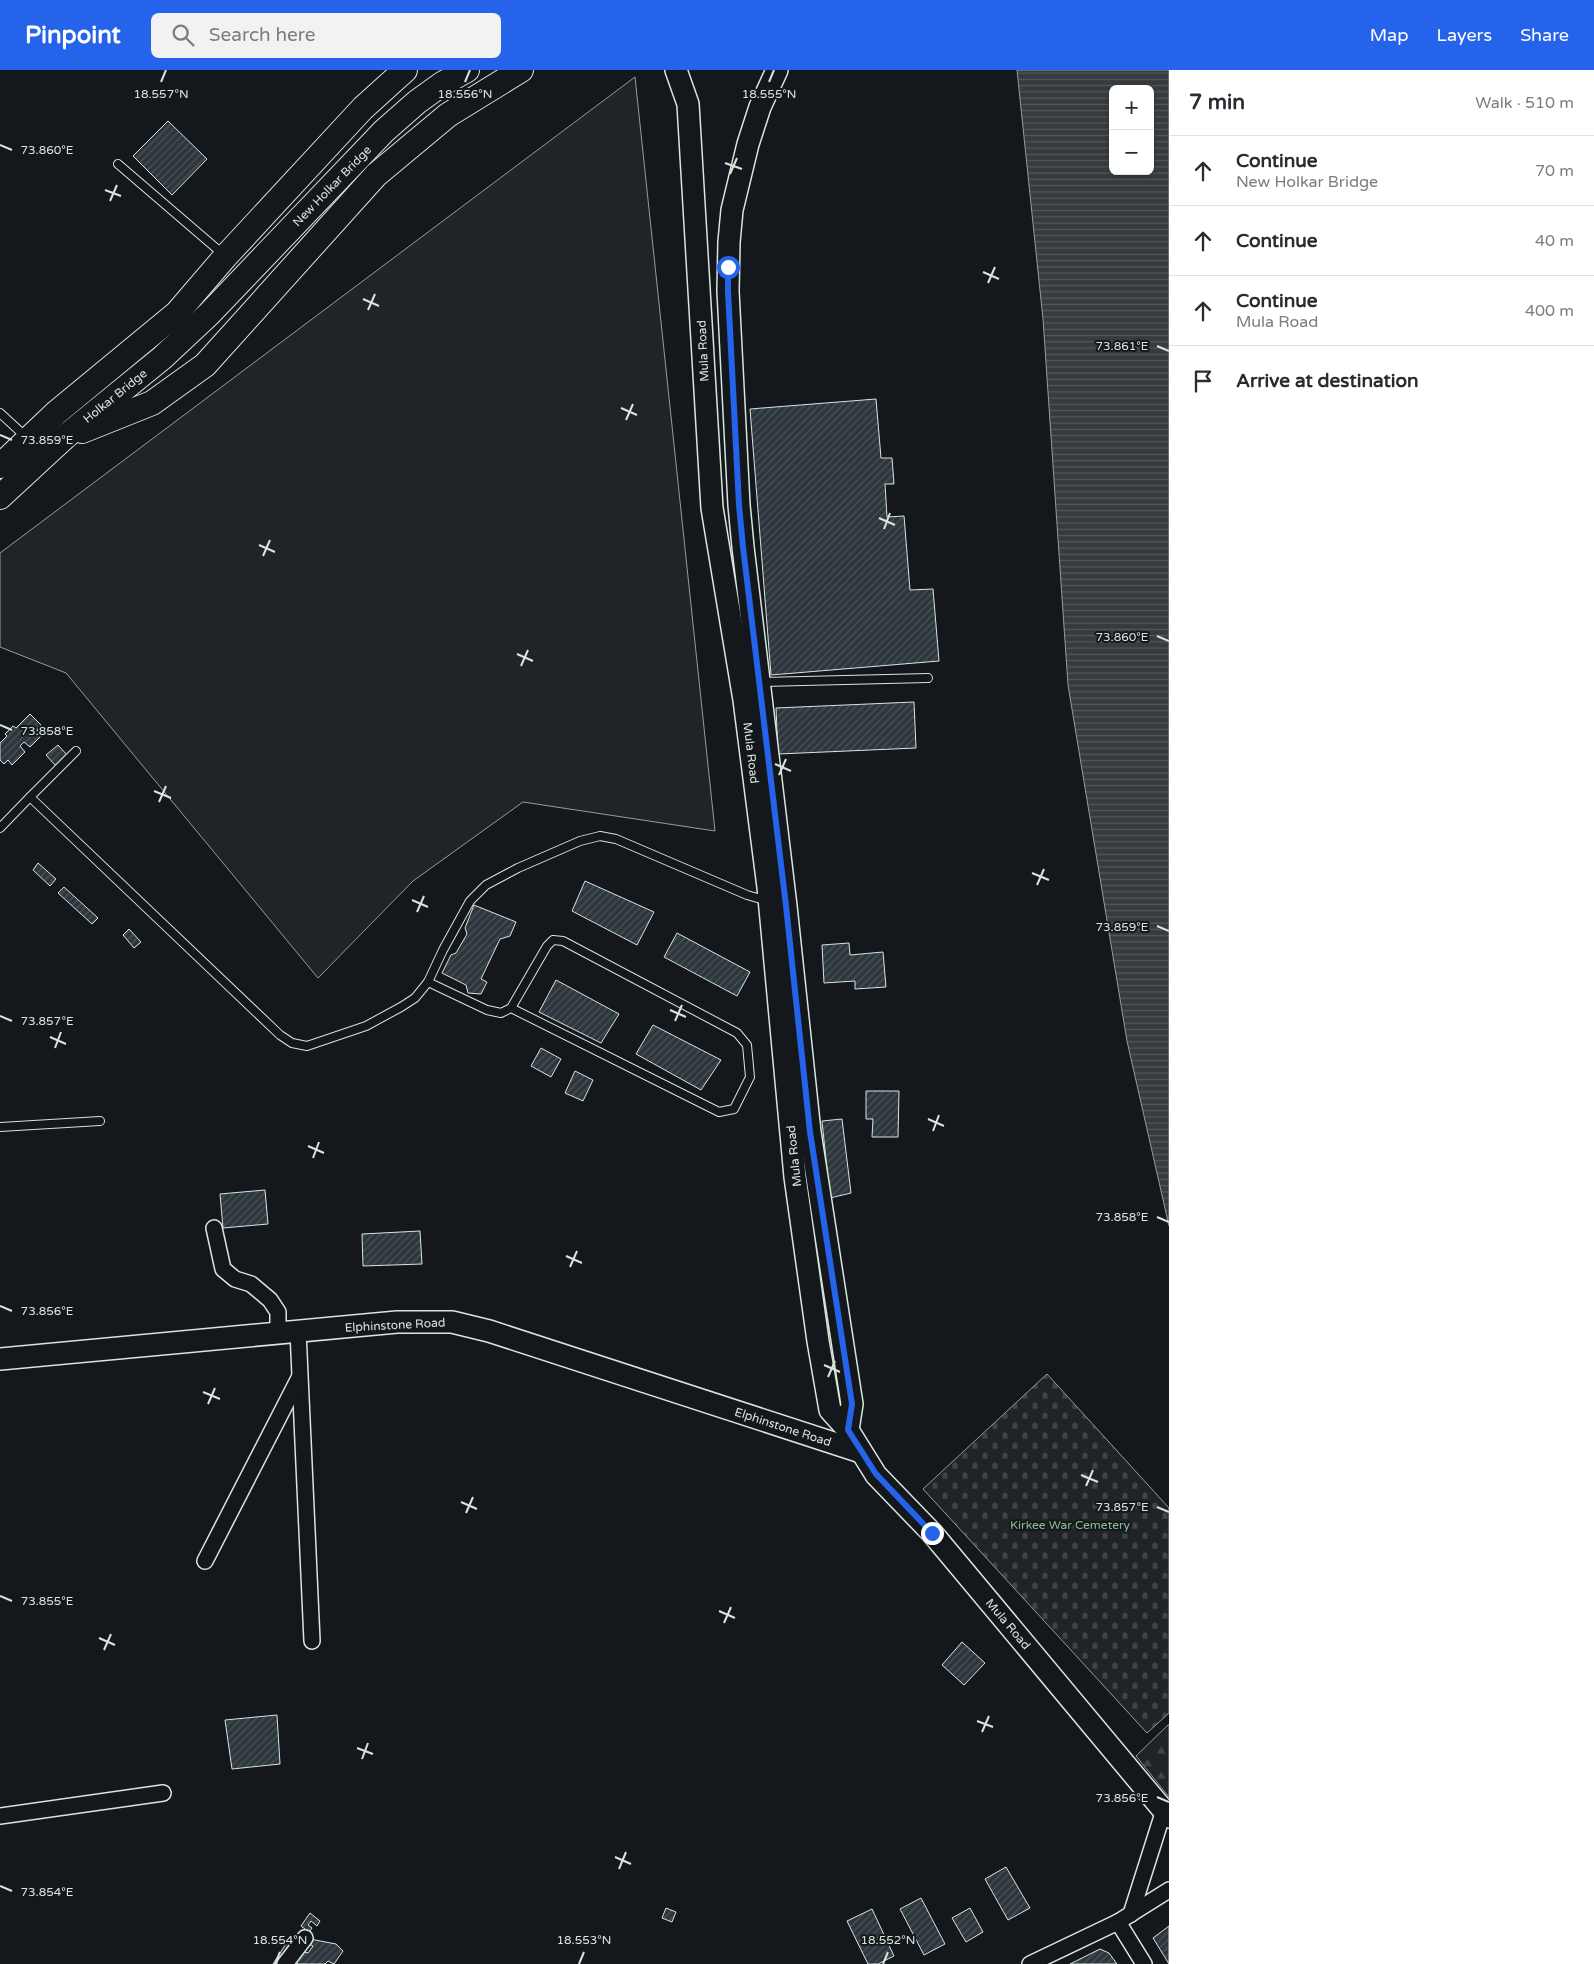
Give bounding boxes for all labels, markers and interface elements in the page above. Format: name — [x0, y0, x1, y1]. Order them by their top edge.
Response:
search box — [151, 13, 501, 58]
text: Pinpoint — [25, 21, 121, 50]
icon: search — [169, 21, 197, 49]
text: Search here — [209, 24, 316, 46]
text: Map — [1370, 24, 1409, 46]
text: Layers — [1437, 24, 1492, 46]
text: Share — [1520, 24, 1569, 46]
map controls — [1109, 85, 1154, 175]
button: + — [1109, 85, 1154, 130]
text: 18.557°N — [133, 87, 189, 101]
text: 18.556°N — [438, 87, 492, 101]
text: 18.555°N — [742, 87, 796, 101]
text: 7 min — [1189, 90, 1245, 115]
text: Walk · 510 m — [1475, 93, 1574, 113]
button: − — [1109, 130, 1154, 175]
text: 73.860°E — [21, 143, 74, 157]
street label: New Holkar Bridge — [290, 143, 374, 229]
text: Continue — [1236, 150, 1318, 172]
icon: ahead — [1189, 157, 1217, 185]
text: 70 m — [1535, 161, 1574, 181]
text: New Holkar Bridge — [1236, 172, 1378, 192]
icon: ahead — [1189, 227, 1217, 255]
text: Continue — [1236, 230, 1318, 252]
text: 40 m — [1535, 231, 1574, 251]
route start — [717, 256, 740, 279]
text: Continue — [1236, 290, 1318, 312]
icon: ahead — [1189, 297, 1217, 325]
text: 400 m — [1525, 301, 1574, 321]
text: Mula Road — [1236, 312, 1318, 332]
street label: Mula Road — [694, 320, 712, 382]
text: 73.861°E — [1096, 339, 1149, 353]
street label: Holkar Bridge — [80, 366, 150, 426]
icon: arrive — [1189, 367, 1217, 395]
text: Arrive at destination — [1236, 370, 1419, 392]
text: 73.859°E — [21, 433, 74, 447]
text: 73.860°E — [1096, 630, 1149, 644]
street label: Mula Road — [740, 721, 762, 785]
text: 73.858°E — [21, 724, 74, 738]
text: 73.859°E — [1096, 920, 1149, 934]
text: 73.857°E — [20, 1014, 74, 1028]
street label: Mula Road — [784, 1125, 804, 1187]
text: 73.858°E — [1096, 1210, 1149, 1224]
text: 73.856°E — [21, 1304, 74, 1318]
street label: Elphinstone Road — [344, 1315, 446, 1335]
street label: Elphinstone Road — [733, 1405, 833, 1449]
text: 73.857°E — [1095, 1500, 1149, 1514]
park label: Kirkee War Cemetery — [1010, 1518, 1131, 1532]
route end — [921, 1522, 944, 1545]
text: 73.855°E — [21, 1594, 74, 1608]
street label: Mula Road — [983, 1596, 1033, 1652]
text: 73.856°E — [1096, 1791, 1149, 1805]
text: 73.854°E — [21, 1885, 74, 1899]
text: 18.554°N — [253, 1933, 307, 1947]
text: 18.553°N — [557, 1933, 611, 1947]
text: 18.552°N — [861, 1933, 915, 1947]

